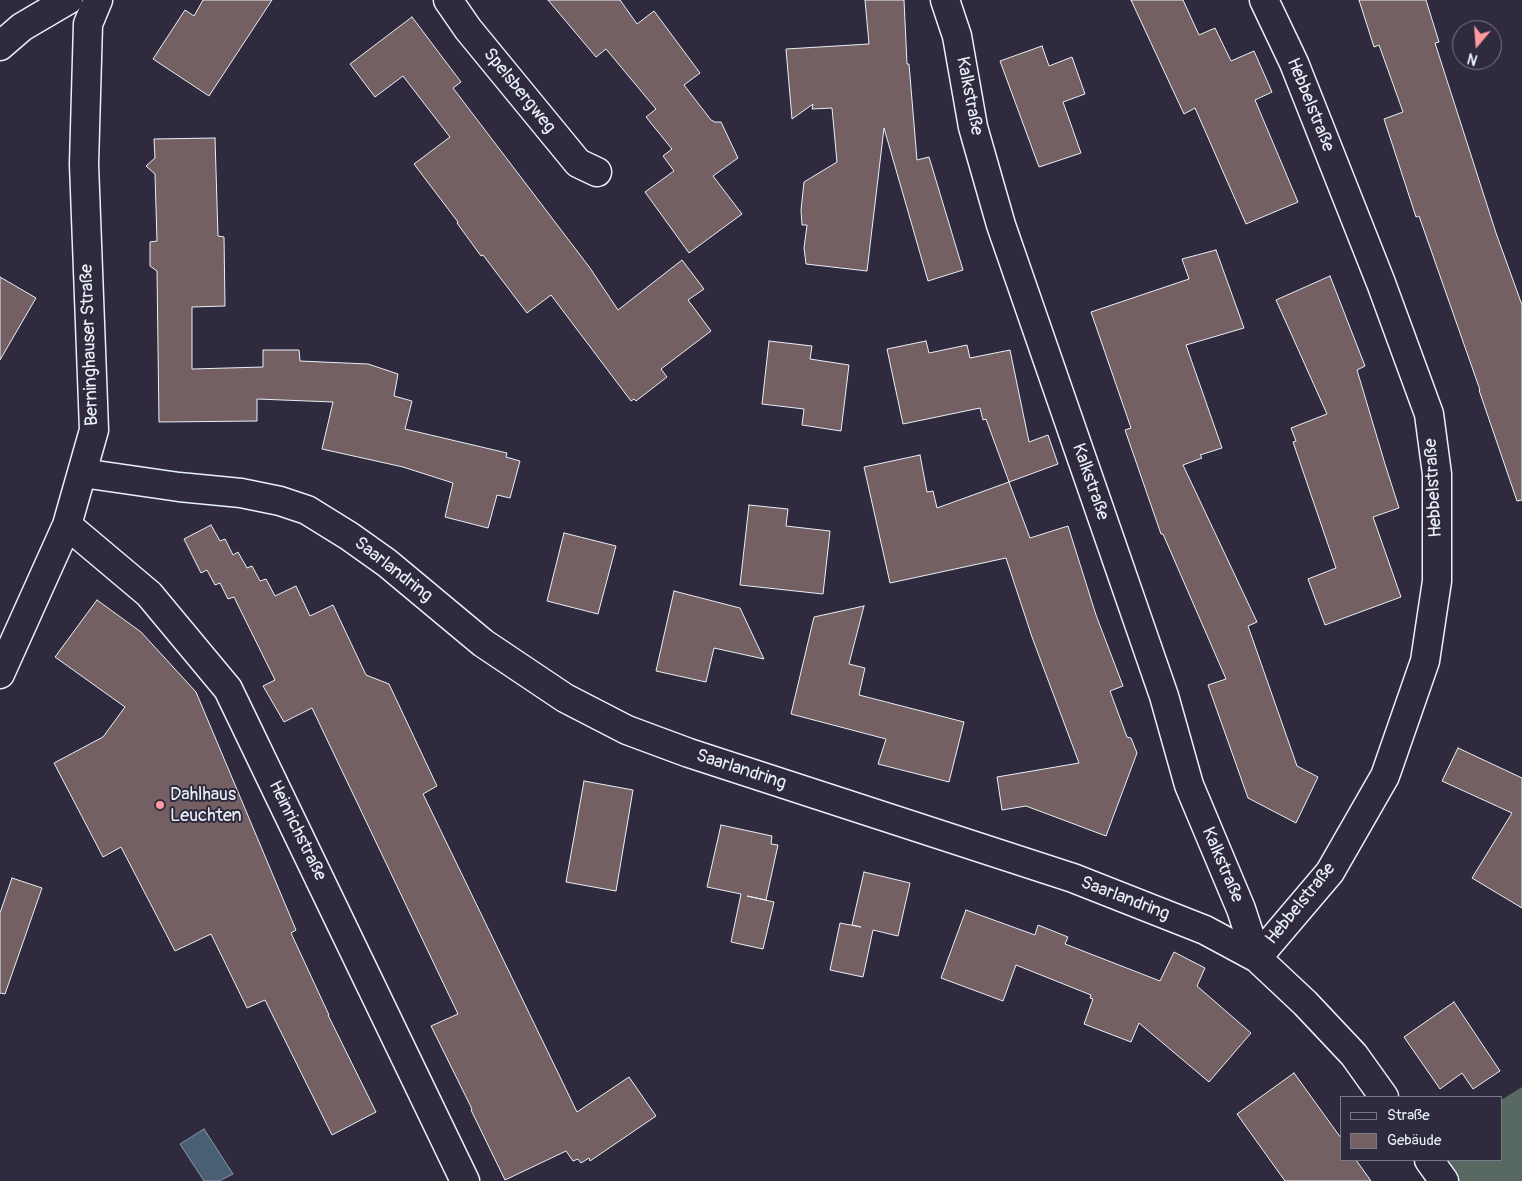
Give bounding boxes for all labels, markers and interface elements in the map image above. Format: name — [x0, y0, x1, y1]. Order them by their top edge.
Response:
north arrow — [1452, 20, 1502, 70]
street label: Spelsbergweg — [478, 44, 560, 138]
text: N — [1465, 49, 1480, 68]
street label: Kalkstraße — [951, 55, 987, 137]
street label: Hebbelstraße — [1281, 55, 1339, 155]
street label: Berninghauser Straße — [76, 264, 104, 426]
street label: Hebbelstraße — [1421, 438, 1447, 538]
street label: Kalkstraße — [1067, 441, 1113, 523]
street label: Saarlandring — [350, 533, 436, 607]
street label: Saarlandring — [693, 745, 789, 795]
street label: Heinrichstraße — [263, 777, 331, 885]
place label: Dahlhaus Leuchten — [170, 784, 242, 826]
marker: Dahlhaus Leuchten — [154, 799, 166, 811]
street label: Kalkstraße — [1196, 824, 1248, 906]
street label: Hebbelstraße — [1261, 859, 1341, 949]
street label: Saarlandring — [1077, 872, 1173, 926]
legend — [1340, 1096, 1502, 1161]
text: Straße — [1387, 1106, 1430, 1125]
text: Gebäude — [1387, 1131, 1441, 1150]

